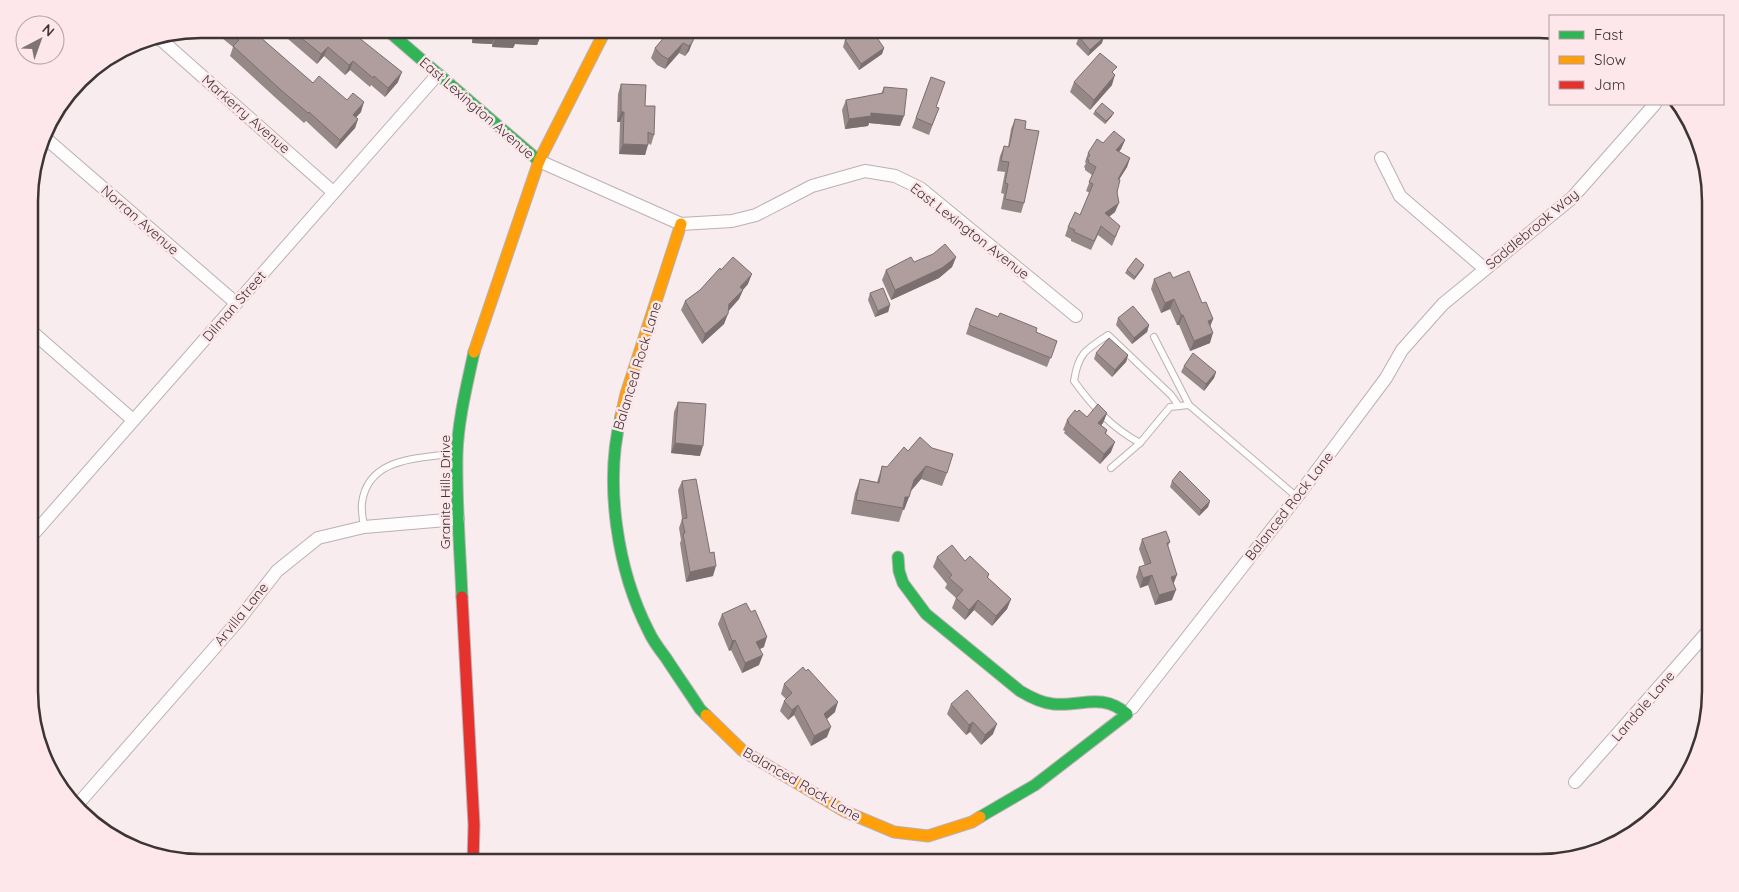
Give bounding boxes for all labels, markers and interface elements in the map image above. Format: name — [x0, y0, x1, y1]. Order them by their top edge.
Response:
north arrow — [15, 15, 65, 65]
legend — [1549, 15, 1724, 105]
text: N — [39, 20, 58, 40]
text: Fast — [1594, 25, 1623, 44]
text: Slow — [1594, 50, 1626, 69]
street label: East Lexington Avenue — [416, 53, 538, 163]
street label: Markerry Avenue — [198, 71, 294, 157]
text: Jam — [1594, 75, 1625, 94]
street label: East Lexington Avenue — [907, 179, 1033, 283]
street label: Norran Avenue — [97, 181, 183, 259]
street label: Saddlebrook Way — [1482, 185, 1582, 273]
street label: Dilman Street — [198, 267, 270, 345]
street label: Balanced Rock Lane — [609, 300, 665, 432]
street label: Granite Hills Drive — [436, 435, 454, 549]
street label: Balanced Rock Lane — [1241, 448, 1337, 564]
street label: Arvilla Lane — [210, 579, 272, 649]
street label: Landale Lane — [1607, 667, 1679, 745]
street label: Balanced Rock Lane — [740, 743, 864, 825]

